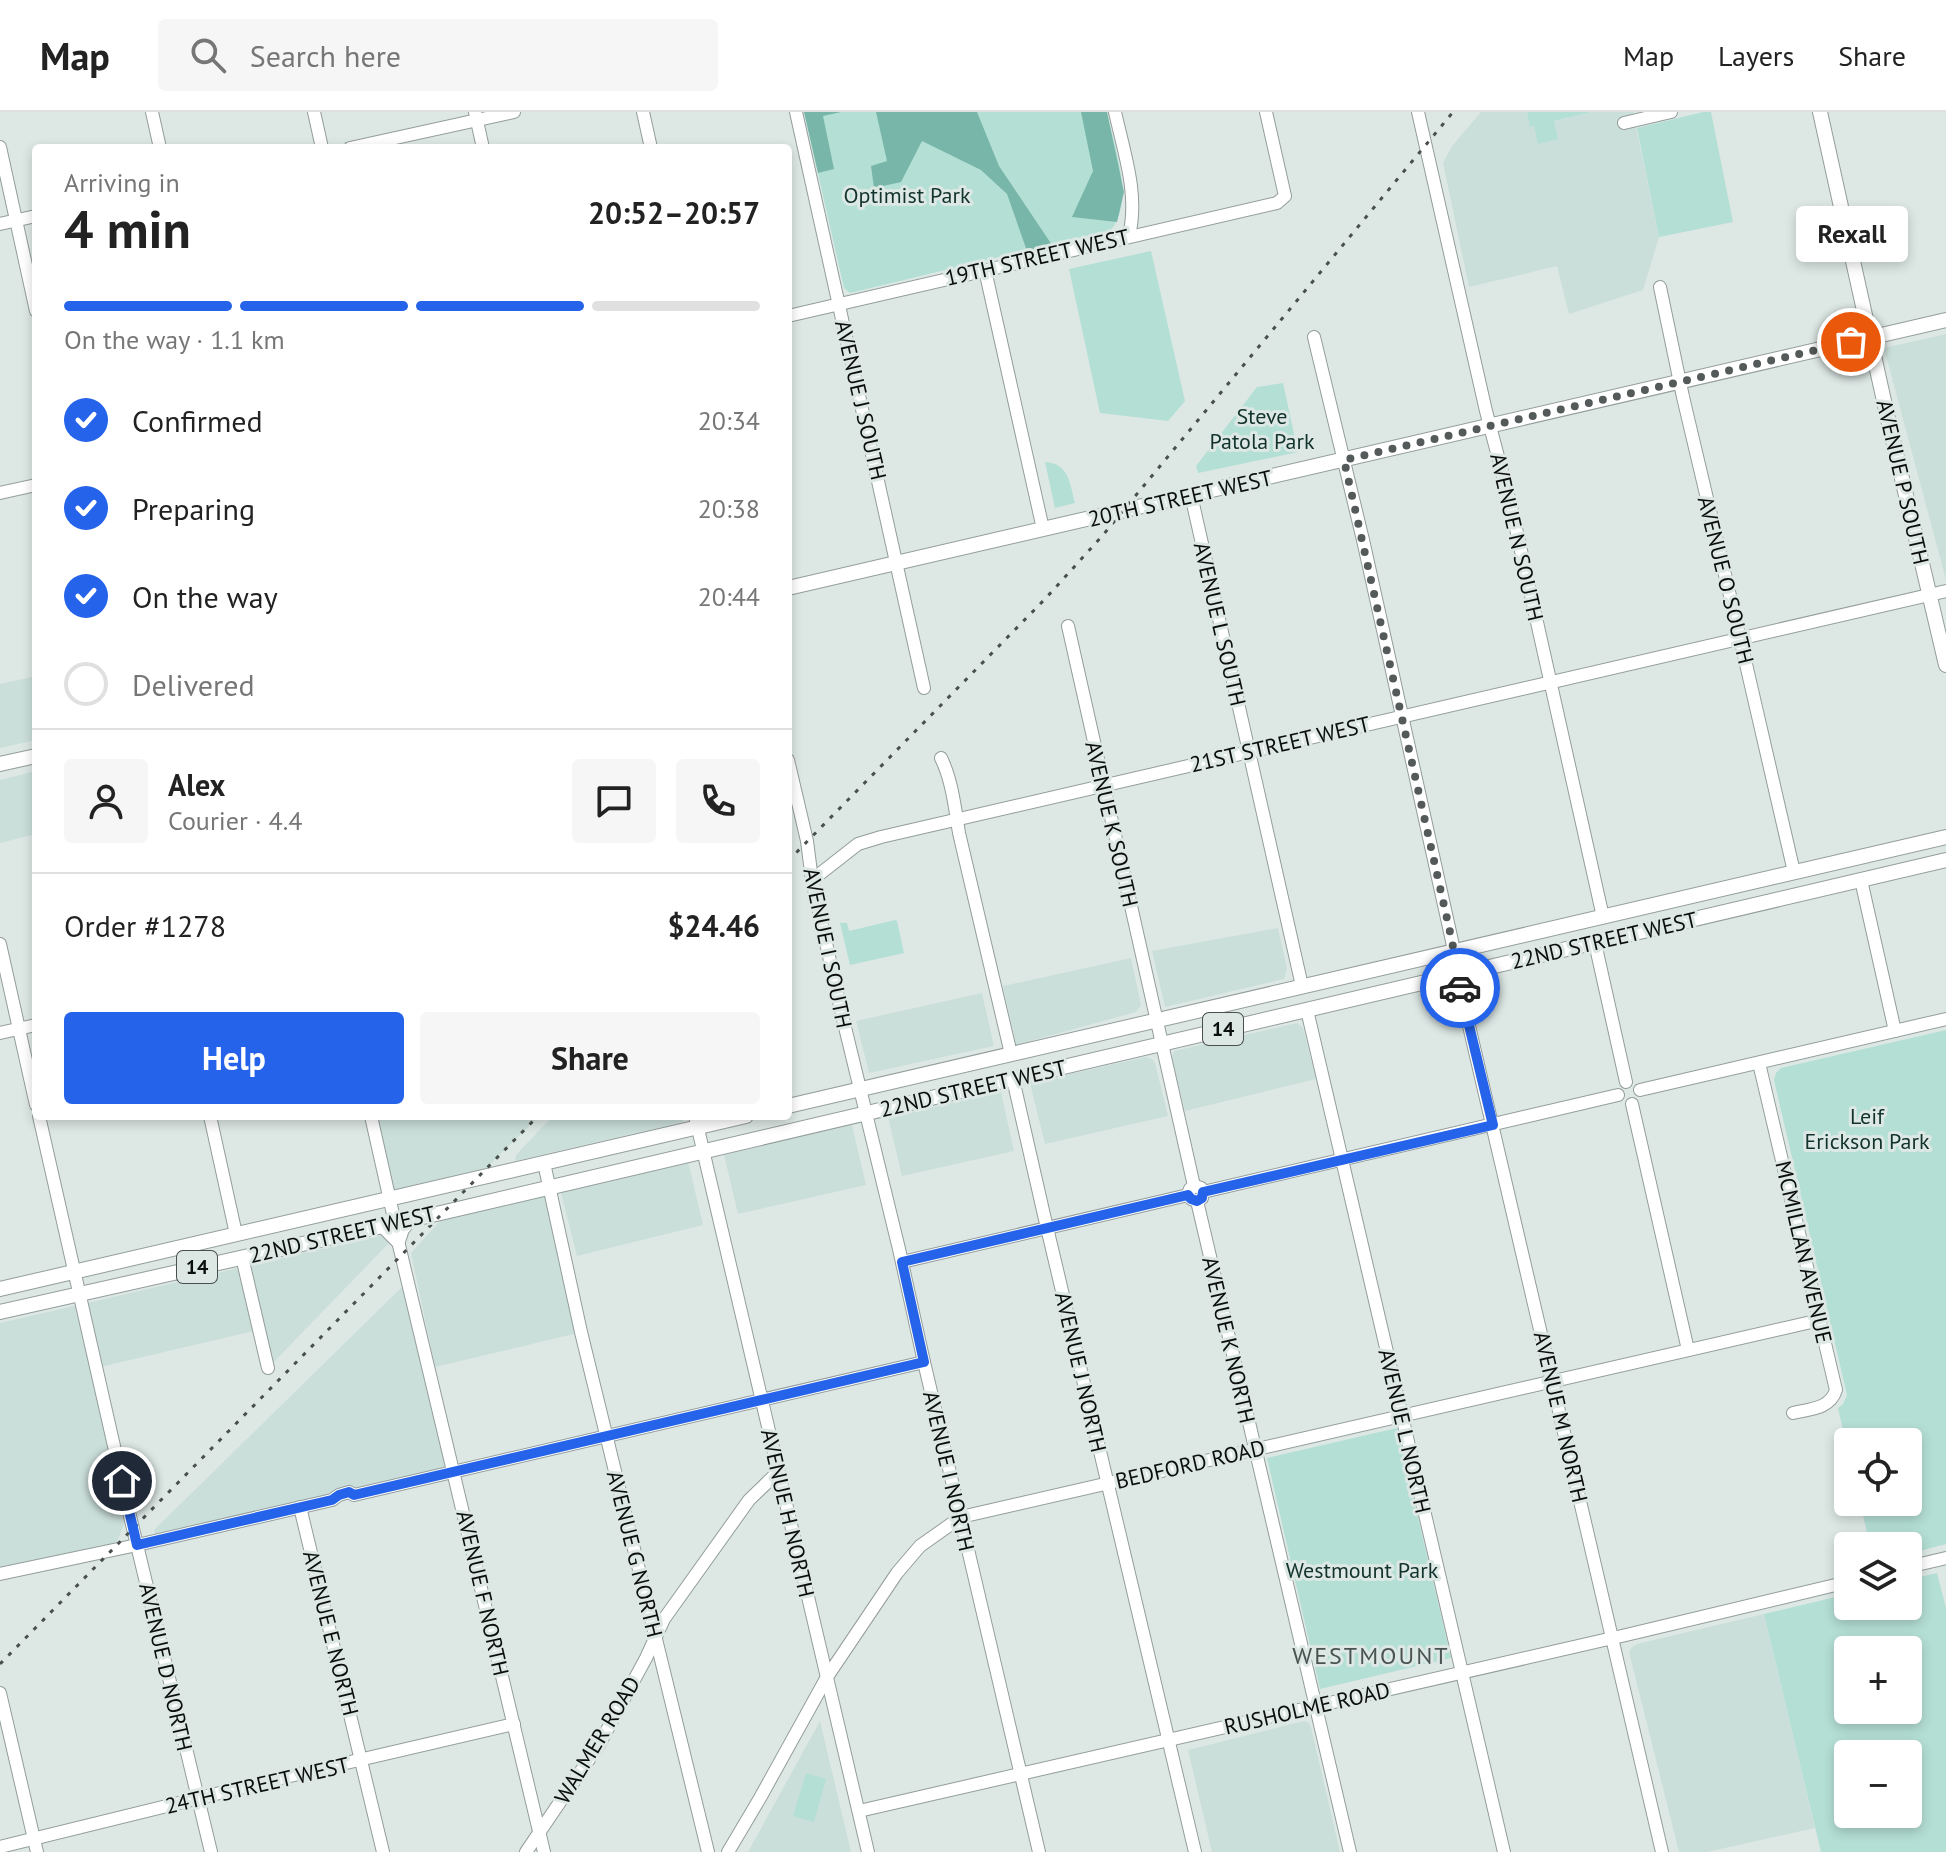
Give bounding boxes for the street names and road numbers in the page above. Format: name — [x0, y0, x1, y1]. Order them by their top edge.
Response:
street label: 19TH STREET WEST — [942, 222, 1132, 292]
street label: AVENUE J SOUTH — [829, 317, 893, 483]
street label: AVENUE P SOUTH — [1870, 397, 1936, 567]
street label: AVENUE N SOUTH — [1484, 450, 1550, 624]
street label: 20TH STREET WEST — [1085, 463, 1275, 533]
street label: AVENUE O SOUTH — [1692, 493, 1760, 667]
street label: AVENUE L SOUTH — [1188, 539, 1252, 709]
street label: 21ST STREET WEST — [1187, 710, 1373, 778]
street label: AVENUE K SOUTH — [1079, 738, 1145, 910]
street label: AVENUE I SOUTH — [797, 865, 859, 1031]
street label: 22ND STREET WEST — [1508, 905, 1700, 975]
road number: 14 — [1203, 1013, 1243, 1045]
street label: 22ND STREET WEST — [877, 1053, 1069, 1123]
street label: MCMILLAN AVENUE — [1769, 1158, 1839, 1346]
street label: 22ND STREET WEST — [246, 1199, 438, 1269]
road number: 14 — [177, 1251, 217, 1283]
street label: AVENUE K NORTH — [1196, 1254, 1262, 1426]
street label: AVENUE J NORTH — [1049, 1289, 1113, 1455]
street label: AVENUE M NORTH — [1528, 1329, 1594, 1505]
street label: AVENUE L NORTH — [1372, 1346, 1438, 1516]
street label: AVENUE I NORTH — [917, 1388, 981, 1554]
street label: AVENUE H NORTH — [755, 1426, 821, 1600]
street label: BEDFORD ROAD — [1112, 1433, 1268, 1495]
street label: AVENUE G NORTH — [601, 1468, 669, 1640]
street label: AVENUE F NORTH — [450, 1508, 516, 1678]
street label: AVENUE E NORTH — [297, 1548, 365, 1718]
street label: AVENUE D NORTH — [133, 1580, 199, 1754]
street label: WALMER ROAD — [548, 1671, 646, 1809]
street label: RUSHOLME ROAD — [1221, 1675, 1393, 1741]
street label: 24TH STREET WEST — [162, 1750, 352, 1820]

